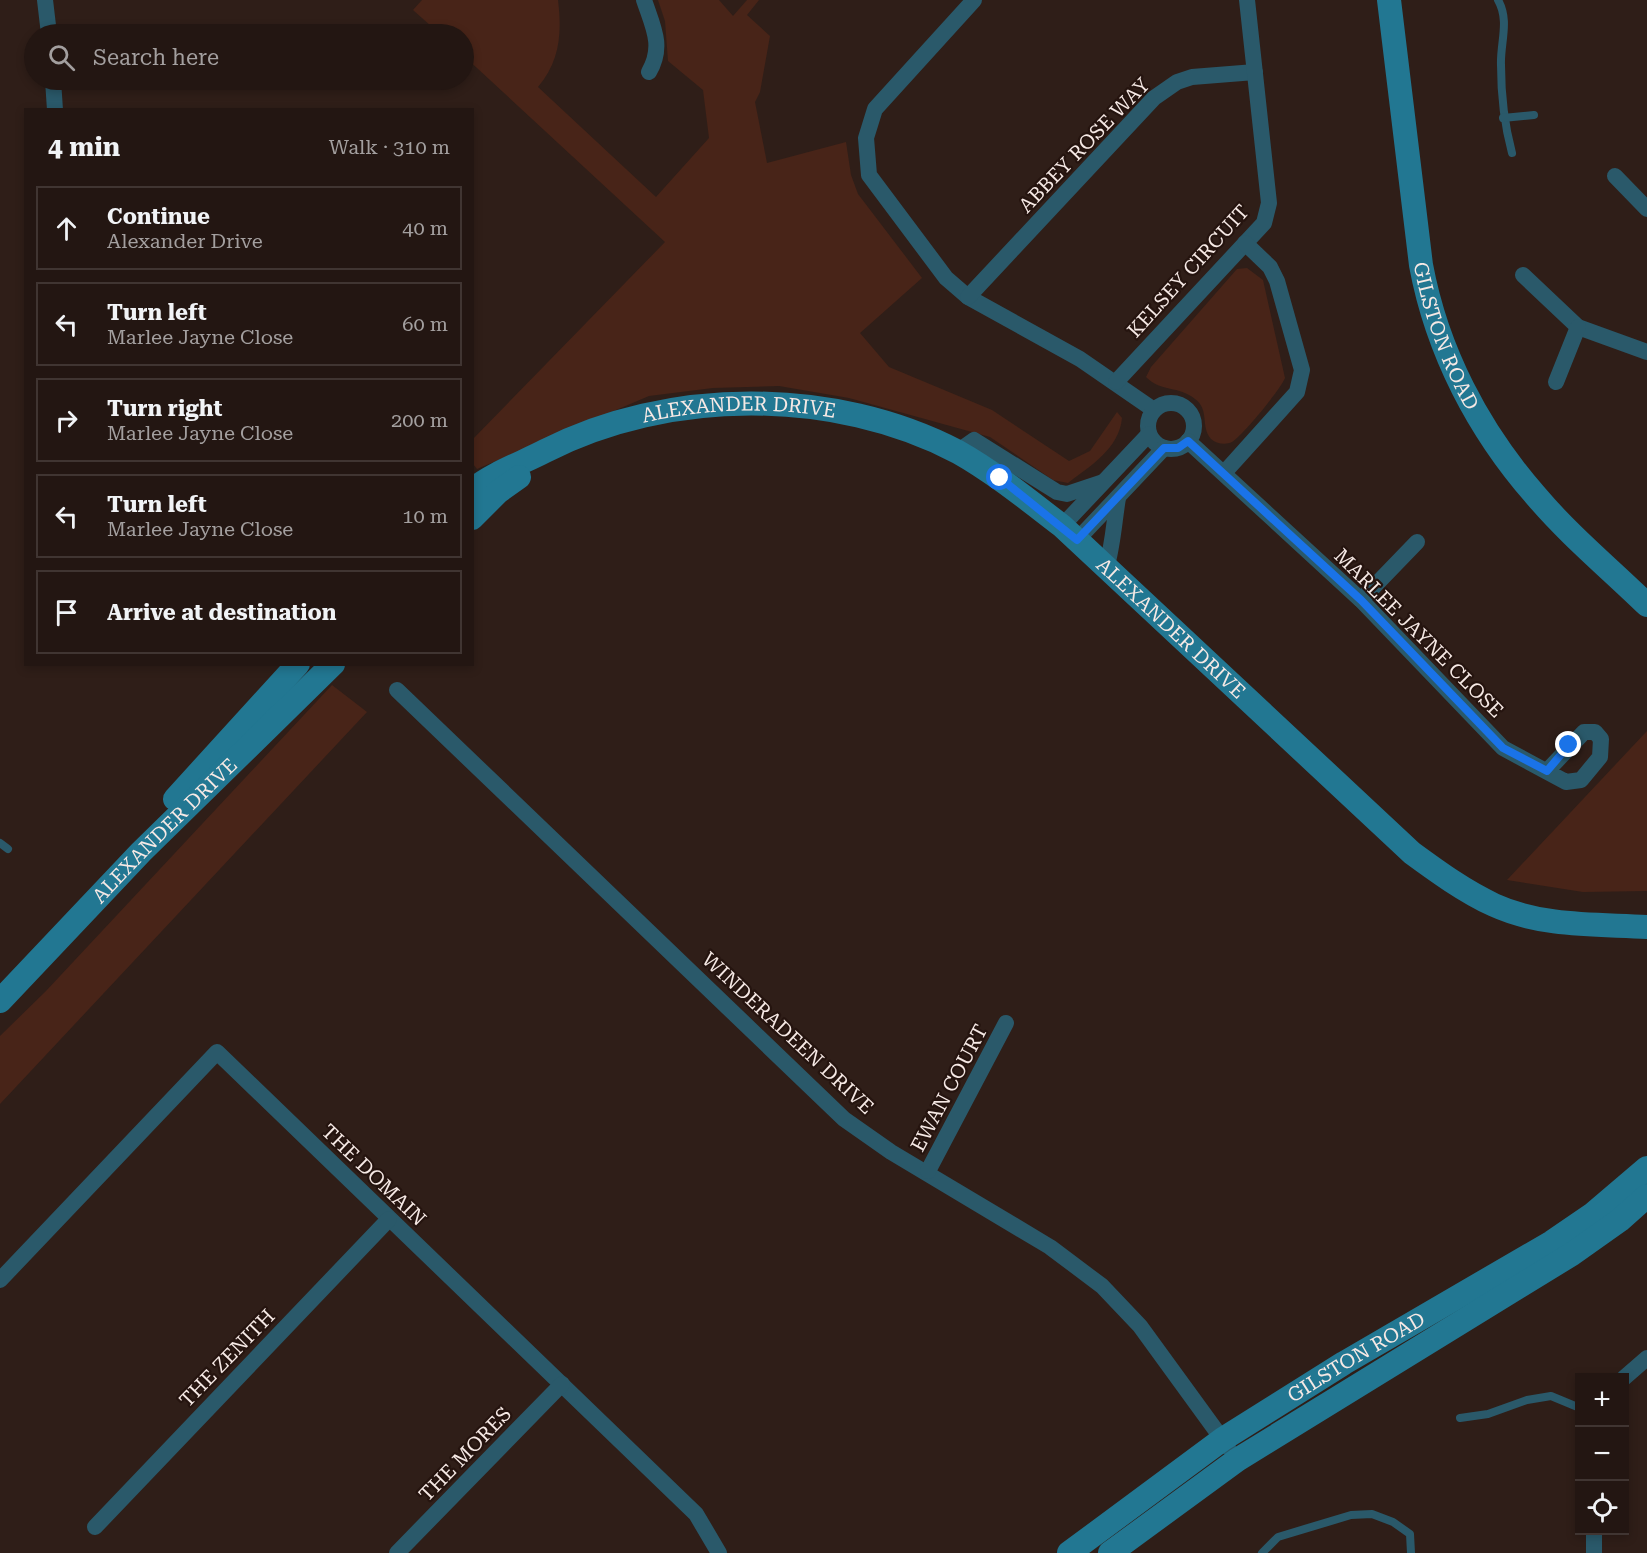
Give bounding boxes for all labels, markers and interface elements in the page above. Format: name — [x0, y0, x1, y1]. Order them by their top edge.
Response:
search box — [24, 24, 474, 90]
icon: search — [45, 41, 78, 74]
text: Search here — [93, 45, 219, 70]
street label: ABBEY ROSE WAY — [1014, 72, 1155, 217]
text: 4 min — [48, 132, 120, 162]
text: Walk · 310 m — [329, 135, 450, 159]
street label: KELSEY CIRCUIT — [1122, 200, 1254, 342]
text: Continue — [107, 204, 210, 229]
icon: ahead — [50, 212, 83, 245]
text: 40 m — [402, 216, 448, 240]
text: Alexander Drive — [107, 229, 263, 253]
street label: GILSTON ROAD — [1409, 260, 1484, 414]
text: Turn left — [107, 300, 207, 325]
icon: left — [50, 308, 83, 341]
text: 60 m — [402, 312, 448, 336]
text: Marlee Jayne Close — [107, 325, 293, 349]
street label: ALEXANDER DRIVE — [640, 391, 838, 428]
text: Turn right — [107, 396, 222, 421]
icon: right — [50, 404, 83, 437]
text: 200 m — [391, 408, 448, 432]
text: Marlee Jayne Close — [107, 421, 293, 445]
route start — [986, 464, 1012, 490]
text: Turn left — [107, 492, 207, 517]
icon: left — [50, 500, 83, 533]
text: 10 m — [402, 504, 448, 528]
text: Marlee Jayne Close — [107, 517, 293, 541]
street label: MARLEE JAYNE CLOSE — [1330, 544, 1508, 722]
street label: ALEXANDER DRIVE — [1092, 553, 1251, 703]
icon: arrive — [50, 596, 83, 629]
text: Arrive at destination — [107, 600, 336, 625]
route end — [1555, 731, 1581, 757]
street label: ALEXANDER DRIVE — [87, 753, 242, 908]
street label: WINDERADEEN DRIVE — [697, 947, 879, 1119]
street label: EWAN COURT — [905, 1020, 993, 1156]
street label: THE DOMAIN — [317, 1119, 431, 1231]
street label: THE ZENITH — [174, 1304, 280, 1412]
street label: GILSTON ROAD — [1283, 1307, 1429, 1408]
map controls — [1575, 1373, 1629, 1535]
button: + — [1575, 1373, 1629, 1427]
street label: THE MORES — [414, 1402, 516, 1506]
button: − — [1575, 1427, 1629, 1481]
button: locate — [1575, 1481, 1629, 1535]

